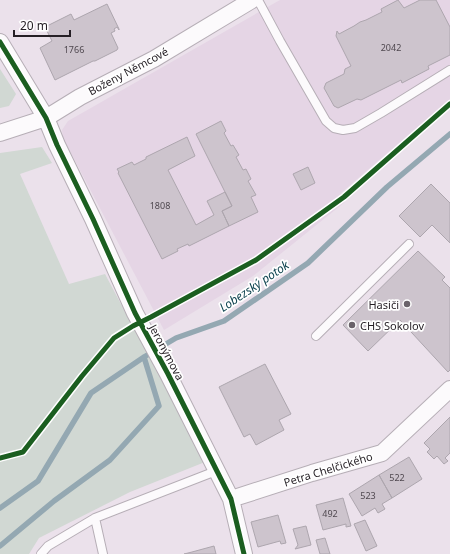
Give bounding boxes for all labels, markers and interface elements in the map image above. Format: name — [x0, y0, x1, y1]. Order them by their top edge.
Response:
scale bar — [14, 12, 70, 38]
text: 20 m — [20, 17, 48, 34]
house number: 2042 — [381, 41, 401, 54]
house number: 1766 — [64, 43, 84, 56]
street label: Boženy Němcové — [85, 44, 171, 98]
house number: 1808 — [150, 199, 170, 212]
water label: Lobezský potok — [216, 256, 293, 316]
place label: Hasiči — [368, 297, 399, 312]
marker: Hasiči — [402, 299, 412, 309]
place label: CHS Sokolov — [360, 318, 424, 333]
marker: CHS Sokolov — [347, 320, 357, 330]
street label: Jeronýmova — [146, 321, 188, 382]
street label: Petra Chelčického — [282, 448, 374, 490]
house number: 522 — [389, 471, 405, 484]
house number: 523 — [360, 489, 376, 502]
house number: 492 — [322, 507, 338, 520]

